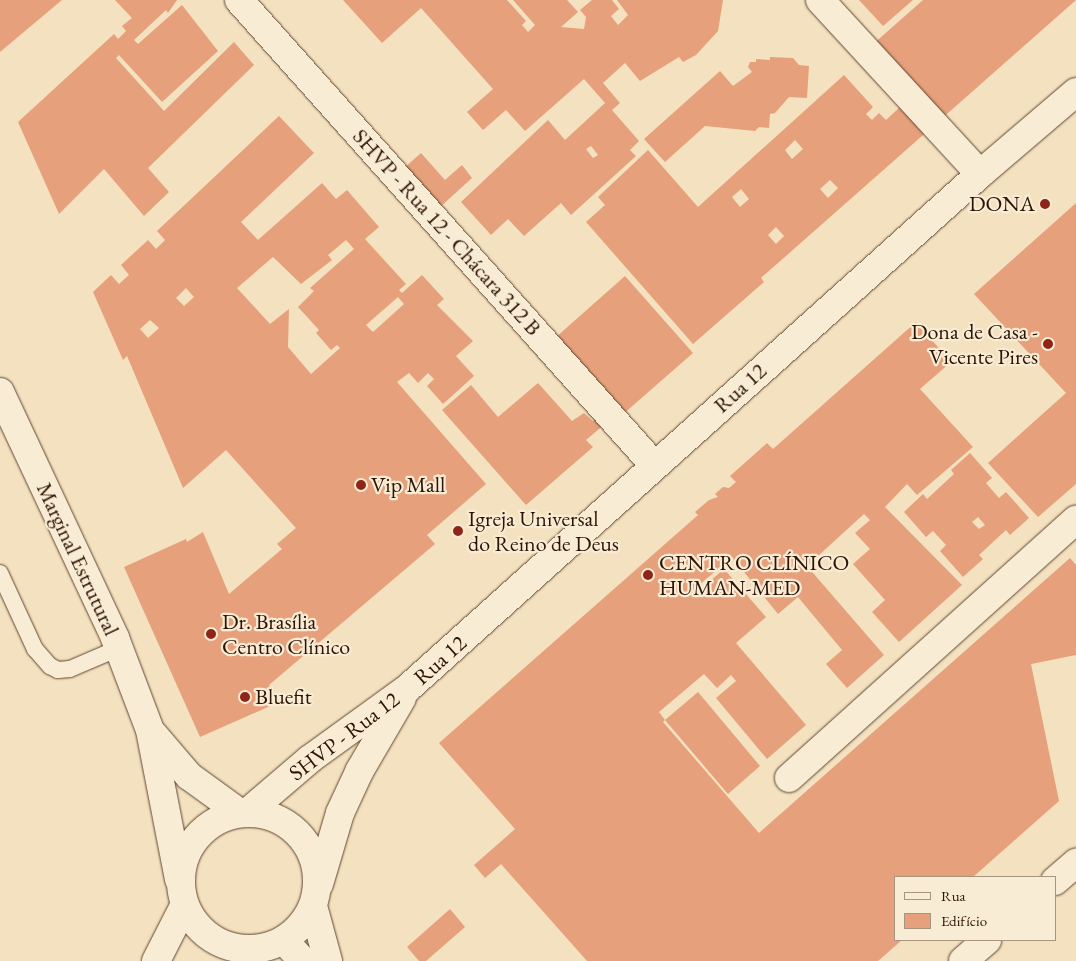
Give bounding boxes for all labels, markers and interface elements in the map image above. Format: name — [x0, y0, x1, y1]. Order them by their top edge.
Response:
street label: SHVP - Rua 12 - Chácara 312 B — [347, 123, 547, 341]
place label: DONA — [969, 191, 1035, 217]
marker: DONA — [1039, 198, 1051, 210]
place label: Dona de Casa - Vicente Pires — [911, 318, 1038, 370]
marker: Dona de Casa - Vicente Pires — [1042, 338, 1054, 350]
street label: Rua 12 — [708, 358, 772, 418]
place label: Vip Mall — [371, 472, 445, 498]
street label: Marginal Estrutural — [31, 478, 125, 640]
marker: Vip Mall — [355, 479, 367, 491]
place label: Igreja Universal do Reino de Deus — [468, 505, 619, 556]
marker: Igreja Universal do Reino de Deus — [452, 525, 464, 537]
place label: CENTRO CLÍNICO HUMAN-MED — [659, 549, 849, 600]
marker: CENTRO CLÍNICO HUMAN-MED — [641, 568, 655, 582]
place label: Dr. Brasília Centro Clínico — [222, 608, 350, 660]
marker: Dr. Brasília Centro Clínico — [204, 627, 218, 641]
street label: Rua 12 — [408, 630, 472, 690]
place label: Bluefit — [255, 684, 312, 710]
street label: SHVP - Rua 12 — [284, 686, 404, 786]
marker: Bluefit — [239, 691, 251, 703]
legend — [894, 876, 1056, 941]
text: Rua — [941, 886, 966, 905]
text: Edifício — [941, 911, 987, 930]

